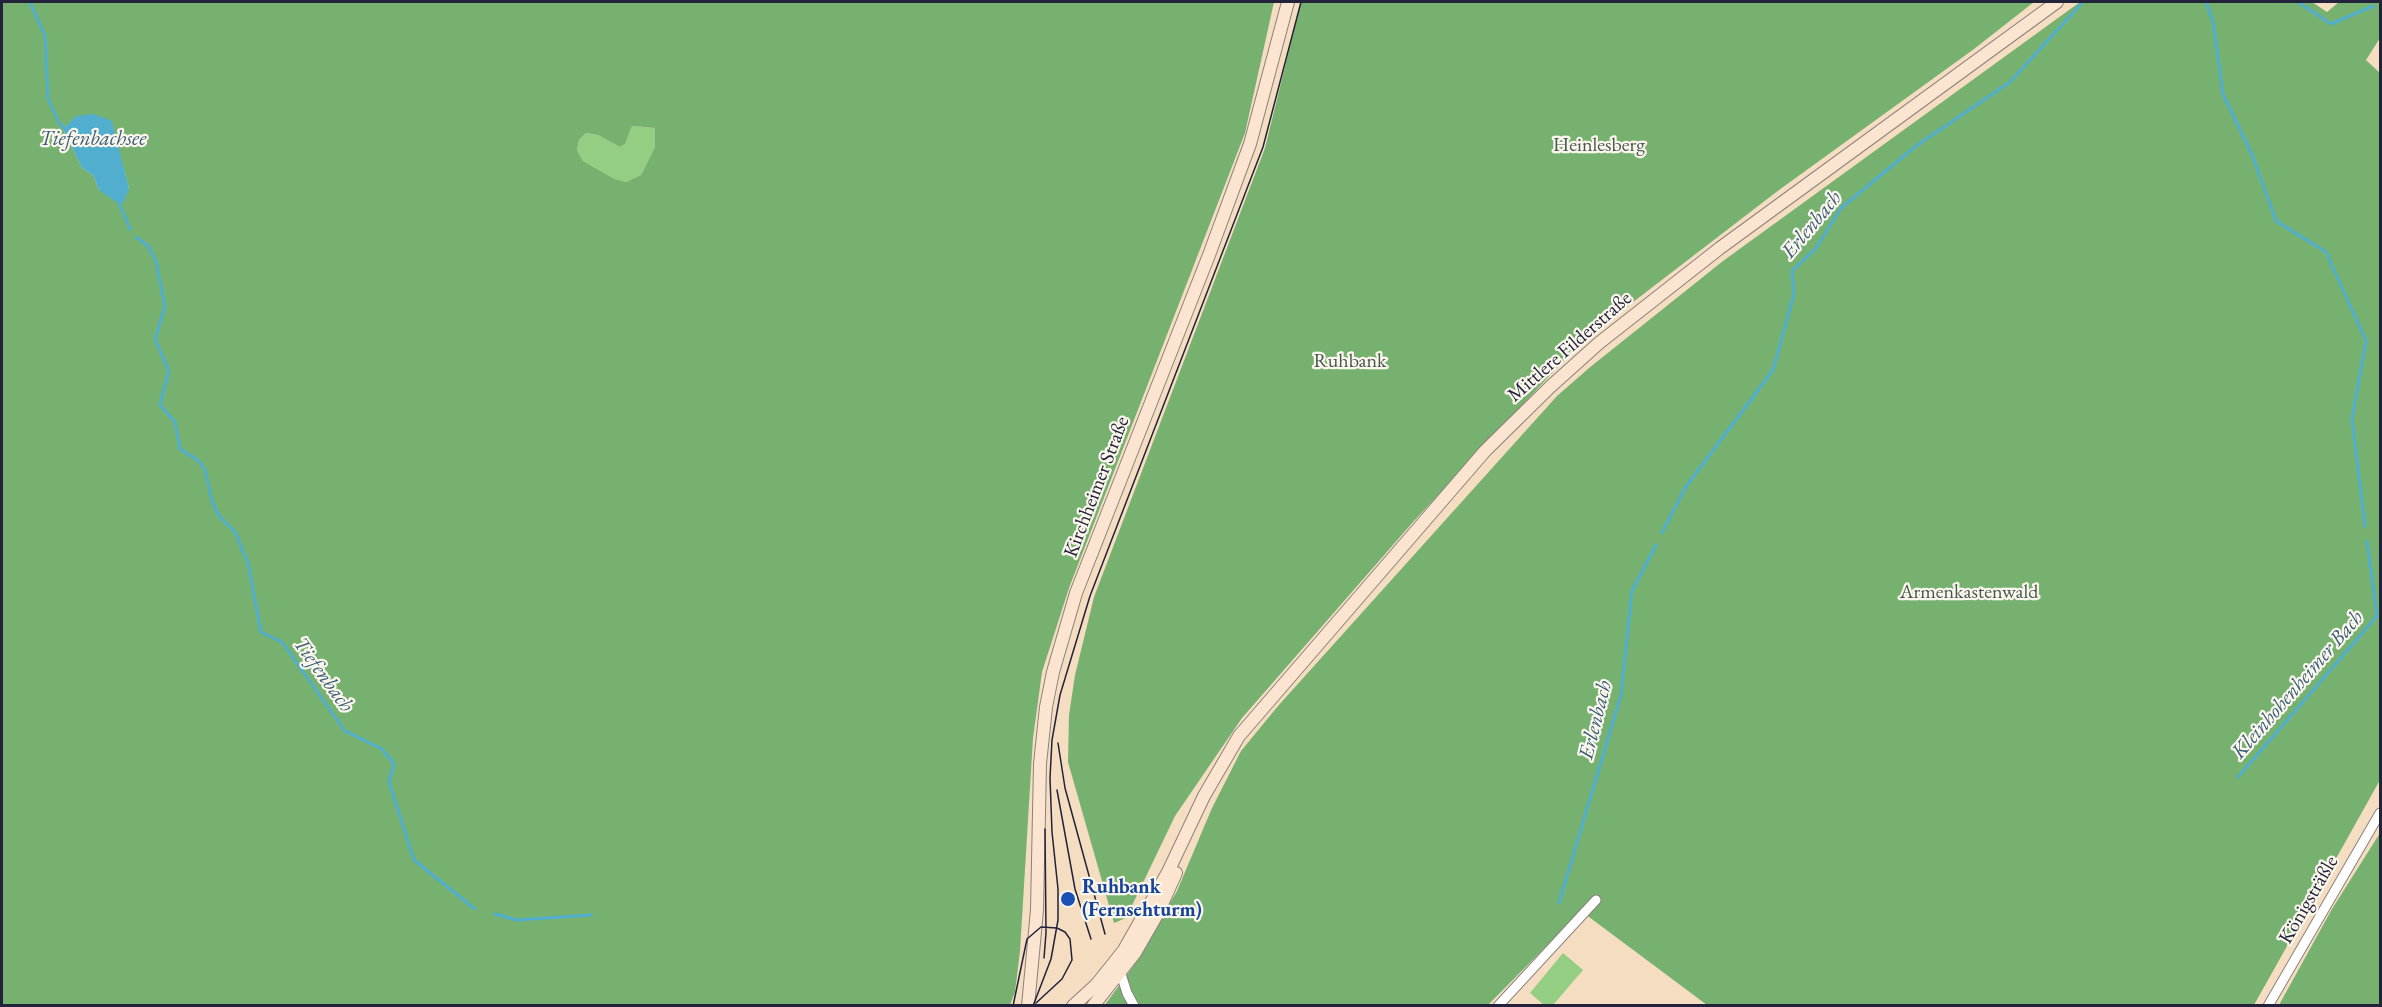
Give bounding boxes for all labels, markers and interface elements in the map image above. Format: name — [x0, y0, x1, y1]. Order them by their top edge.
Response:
water label: Tiefenbachsee — [40, 126, 146, 152]
park label: Heinlesberg — [1553, 134, 1645, 158]
water label: Erlenbach — [1777, 186, 1847, 264]
street label: Mittlere Filderstraße — [1503, 287, 1637, 407]
park label: Ruhbank — [1314, 350, 1386, 374]
street label: Kirchheimer Straße — [1059, 413, 1135, 561]
park label: Armenkastenwald — [1900, 581, 2038, 605]
water label: Kleinhohenheimer Bach — [2227, 606, 2369, 764]
water label: Tiefenbach — [287, 633, 359, 717]
water label: Erlenbach — [1574, 678, 1618, 762]
street label: Königsträßle — [2274, 852, 2344, 948]
place label: Ruhbank (Fernsehturm) — [1082, 876, 1202, 923]
marker: Ruhbank (Fernsehturm) — [1059, 890, 1077, 908]

